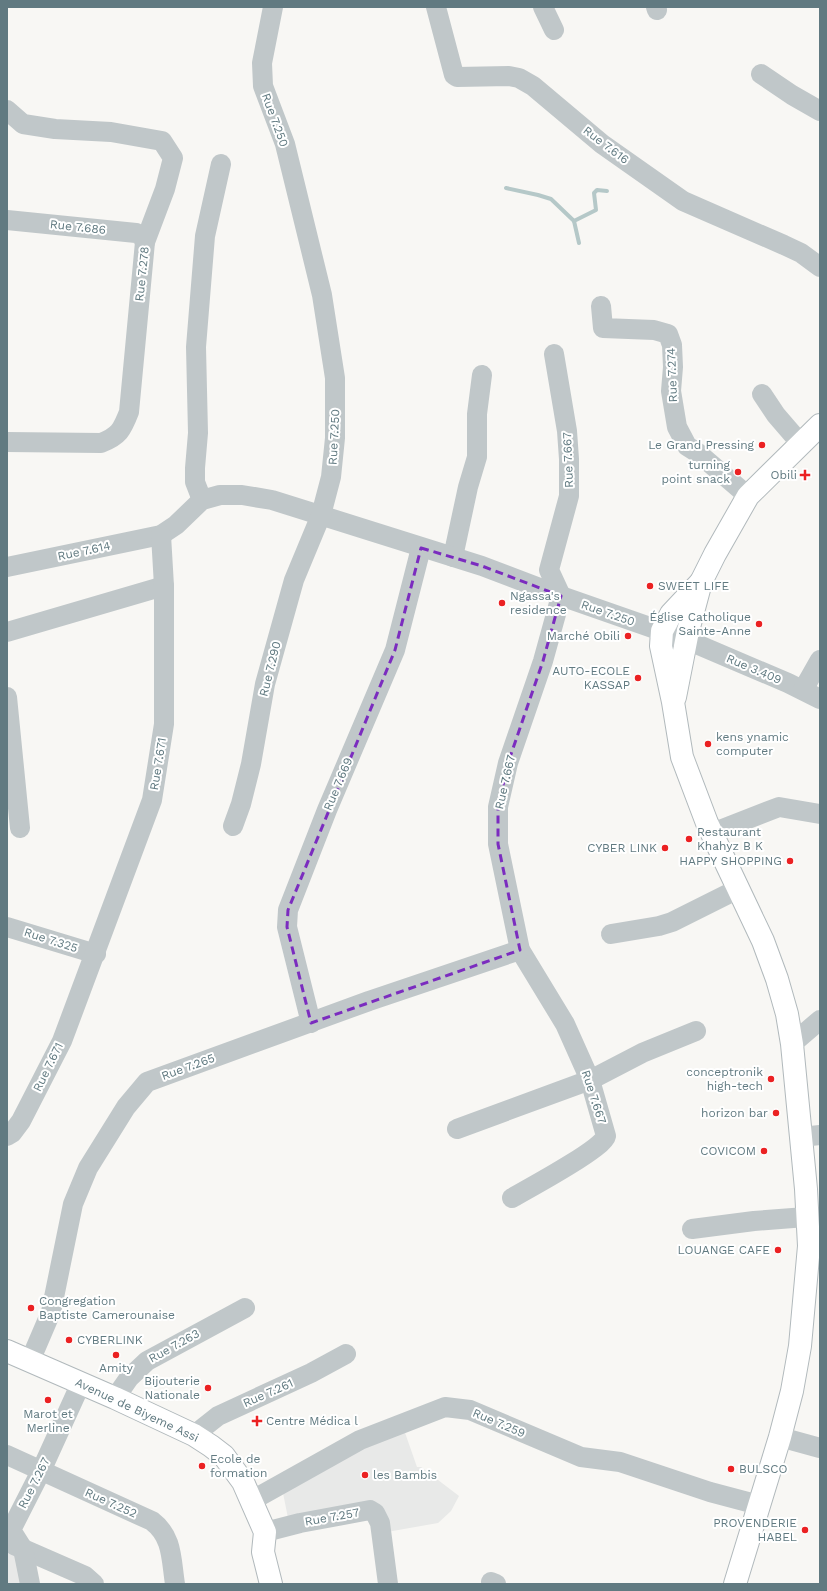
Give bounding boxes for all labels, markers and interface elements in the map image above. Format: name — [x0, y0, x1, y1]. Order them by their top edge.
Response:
street label: Rue 7.250 — [259, 91, 291, 149]
street label: Rue 7.616 — [580, 123, 632, 167]
street label: Rue 7.686 — [49, 217, 107, 237]
street label: Rue 7.278 — [132, 246, 152, 302]
street label: Rue 7.274 — [664, 347, 680, 403]
street label: Rue 7.250 — [326, 409, 342, 465]
street label: Rue 7.667 — [560, 432, 576, 488]
place label: Le Grand Pressing — [648, 438, 755, 452]
marker: Le Grand Pressing — [757, 440, 767, 450]
place label: turning point snack — [662, 458, 731, 486]
marker: turning point snack — [733, 467, 743, 477]
place label: Obili — [771, 468, 797, 482]
marker: Obili — [800, 470, 810, 480]
street label: Rue 7.614 — [56, 539, 112, 563]
place label: SWEET LIFE — [658, 579, 730, 593]
marker: SWEET LIFE — [645, 581, 655, 591]
place label: Ngassa's residence — [510, 589, 567, 617]
street label: Rue 7.250 — [579, 597, 637, 629]
marker: Ngassa's residence — [497, 598, 507, 608]
place label: Église Catholique Sainte-Anne — [650, 610, 751, 638]
marker: Église Catholique Sainte-Anne — [754, 619, 764, 629]
place label: Marché Obili — [547, 629, 620, 643]
marker: Marché Obili — [623, 631, 633, 641]
street label: Rue 7.290 — [256, 640, 284, 698]
street label: Rue 3.409 — [724, 651, 784, 687]
place label: AUTO-ECOLE KASSAP — [552, 664, 630, 692]
marker: AUTO-ECOLE KASSAP — [633, 673, 643, 683]
place label: kens ynamic computer — [716, 730, 789, 758]
street label: Rue 7.671 — [147, 737, 169, 791]
marker: kens ynamic computer — [703, 739, 713, 749]
street label: Rue 7.667 — [492, 753, 518, 811]
street label: Rue 7.669 — [321, 755, 355, 813]
place label: Restaurant Khahyz B K — [697, 825, 763, 853]
marker: Restaurant Khahyz B K — [684, 834, 694, 844]
place label: CYBER LINK — [587, 841, 657, 855]
marker: CYBER LINK — [660, 843, 670, 853]
place label: HAPPY SHOPPING — [679, 854, 782, 868]
marker: HAPPY SHOPPING — [785, 856, 795, 866]
street label: Rue 7.325 — [22, 925, 80, 955]
street label: Rue 7.671 — [30, 1040, 66, 1094]
street label: Rue 7.265 — [159, 1051, 217, 1083]
place label: conceptronik high-tech — [686, 1065, 763, 1093]
street label: Rue 7.667 — [579, 1068, 609, 1126]
marker: conceptronik high-tech — [766, 1074, 776, 1084]
place label: horizon bar — [701, 1106, 768, 1120]
marker: horizon bar — [771, 1108, 781, 1118]
place label: COVICOM — [700, 1144, 756, 1158]
marker: COVICOM — [759, 1146, 769, 1156]
place label: LOUANGE CAFE — [678, 1243, 770, 1257]
marker: LOUANGE CAFE — [773, 1245, 783, 1255]
place label: Congregation Baptiste Camerounaise — [39, 1294, 175, 1322]
marker: Congregation Baptiste Camerounaise — [26, 1303, 36, 1313]
street label: Rue 7.263 — [146, 1326, 202, 1366]
place label: CYBERLINK — [77, 1333, 143, 1347]
marker: CYBERLINK — [64, 1335, 74, 1345]
marker: Amity — [111, 1350, 121, 1360]
place label: Amity — [99, 1361, 134, 1375]
place label: Bijouterie Nationale — [144, 1374, 200, 1402]
street label: Avenue de Biyeme Assi — [73, 1375, 201, 1445]
street label: Rue 7.261 — [241, 1376, 295, 1410]
marker: Bijouterie Nationale — [203, 1383, 213, 1393]
marker: Marot et Merline — [43, 1395, 53, 1405]
street label: Rue 7.259 — [471, 1406, 527, 1440]
place label: Marot et Merline — [23, 1407, 73, 1435]
place label: Centre Médica l — [266, 1414, 358, 1428]
marker: Centre Médica l — [251, 1415, 263, 1427]
place label: Ecole de formation — [210, 1452, 267, 1480]
street label: Rue 7.267 — [15, 1455, 53, 1511]
marker: Ecole de formation — [197, 1461, 207, 1471]
place label: BULSCO — [739, 1462, 787, 1476]
marker: BULSCO — [726, 1464, 736, 1474]
place label: les Bambis — [373, 1468, 437, 1482]
marker: les Bambis — [360, 1470, 370, 1480]
street label: Rue 7.252 — [83, 1485, 139, 1521]
street label: Rue 7.257 — [304, 1505, 361, 1529]
place label: PROVENDERIE HABEL — [713, 1516, 797, 1544]
marker: PROVENDERIE HABEL — [800, 1525, 810, 1535]

